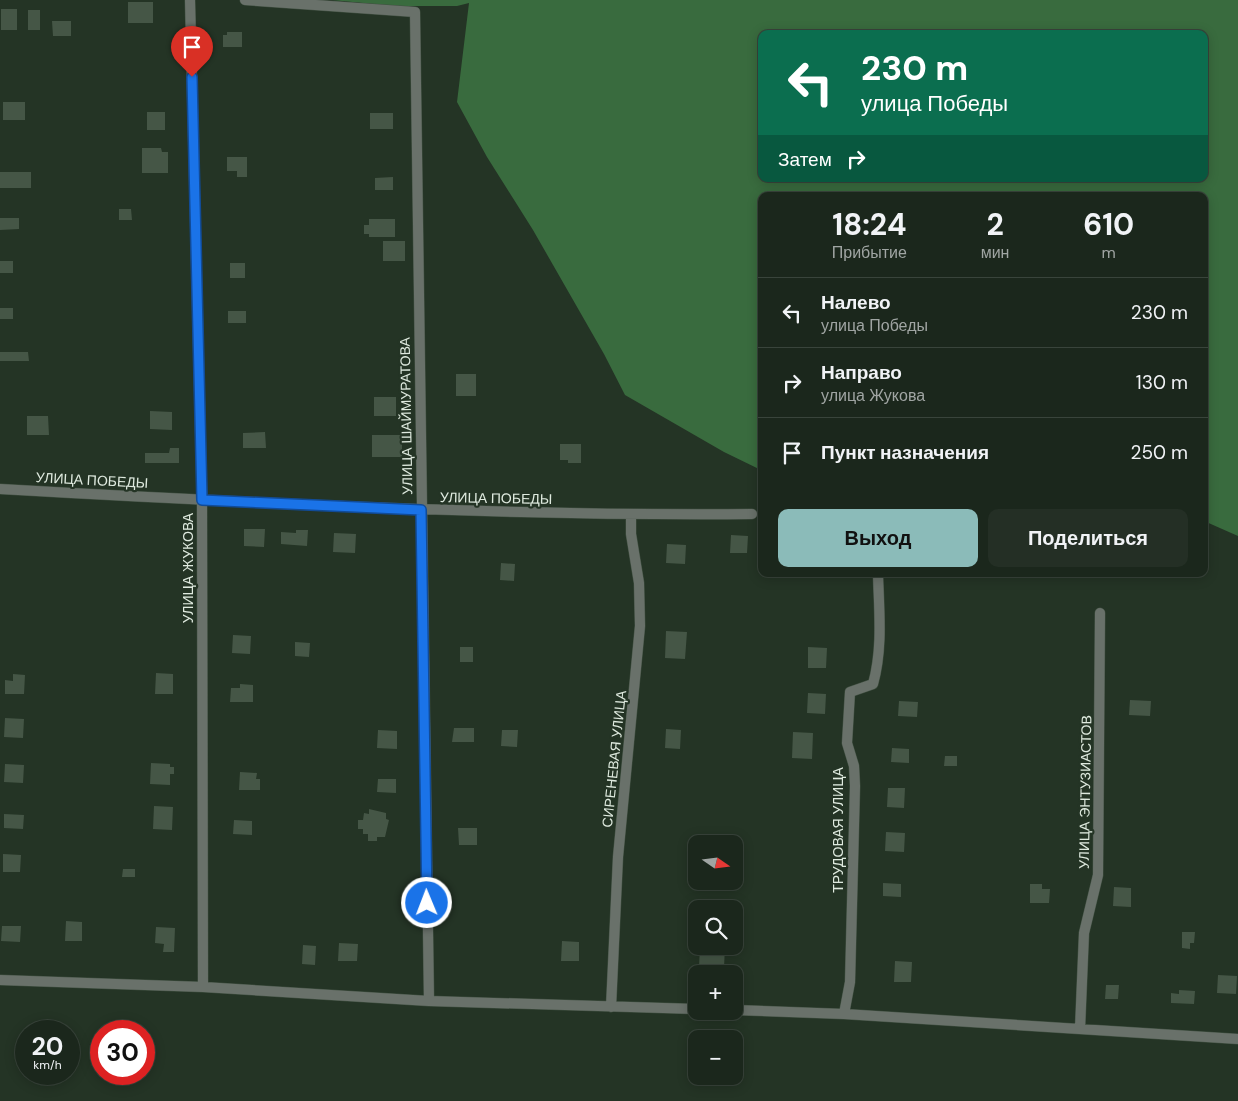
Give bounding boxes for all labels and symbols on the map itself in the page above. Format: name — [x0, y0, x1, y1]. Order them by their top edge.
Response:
pin — [171, 26, 213, 77]
street label: УЛИЦА ШАЙМУРАТОВА — [396, 336, 416, 495]
street label: УЛИЦА ПОБЕДЫ — [35, 468, 149, 492]
street label: УЛИЦА ПОБЕДЫ — [440, 488, 552, 508]
street label: УЛИЦА ЖУКОВА — [179, 512, 197, 623]
street label: СИРЕНЕВАЯ УЛИЦА — [598, 689, 630, 828]
street label: УЛИЦА ЭНТУЗИАСТОВ — [1075, 715, 1095, 869]
street label: ТРУДОВАЯ УЛИЦА — [829, 767, 847, 893]
north arrow — [688, 835, 742, 890]
position arrow — [400, 876, 452, 928]
speed limit sign: 30 — [90, 1020, 155, 1085]

